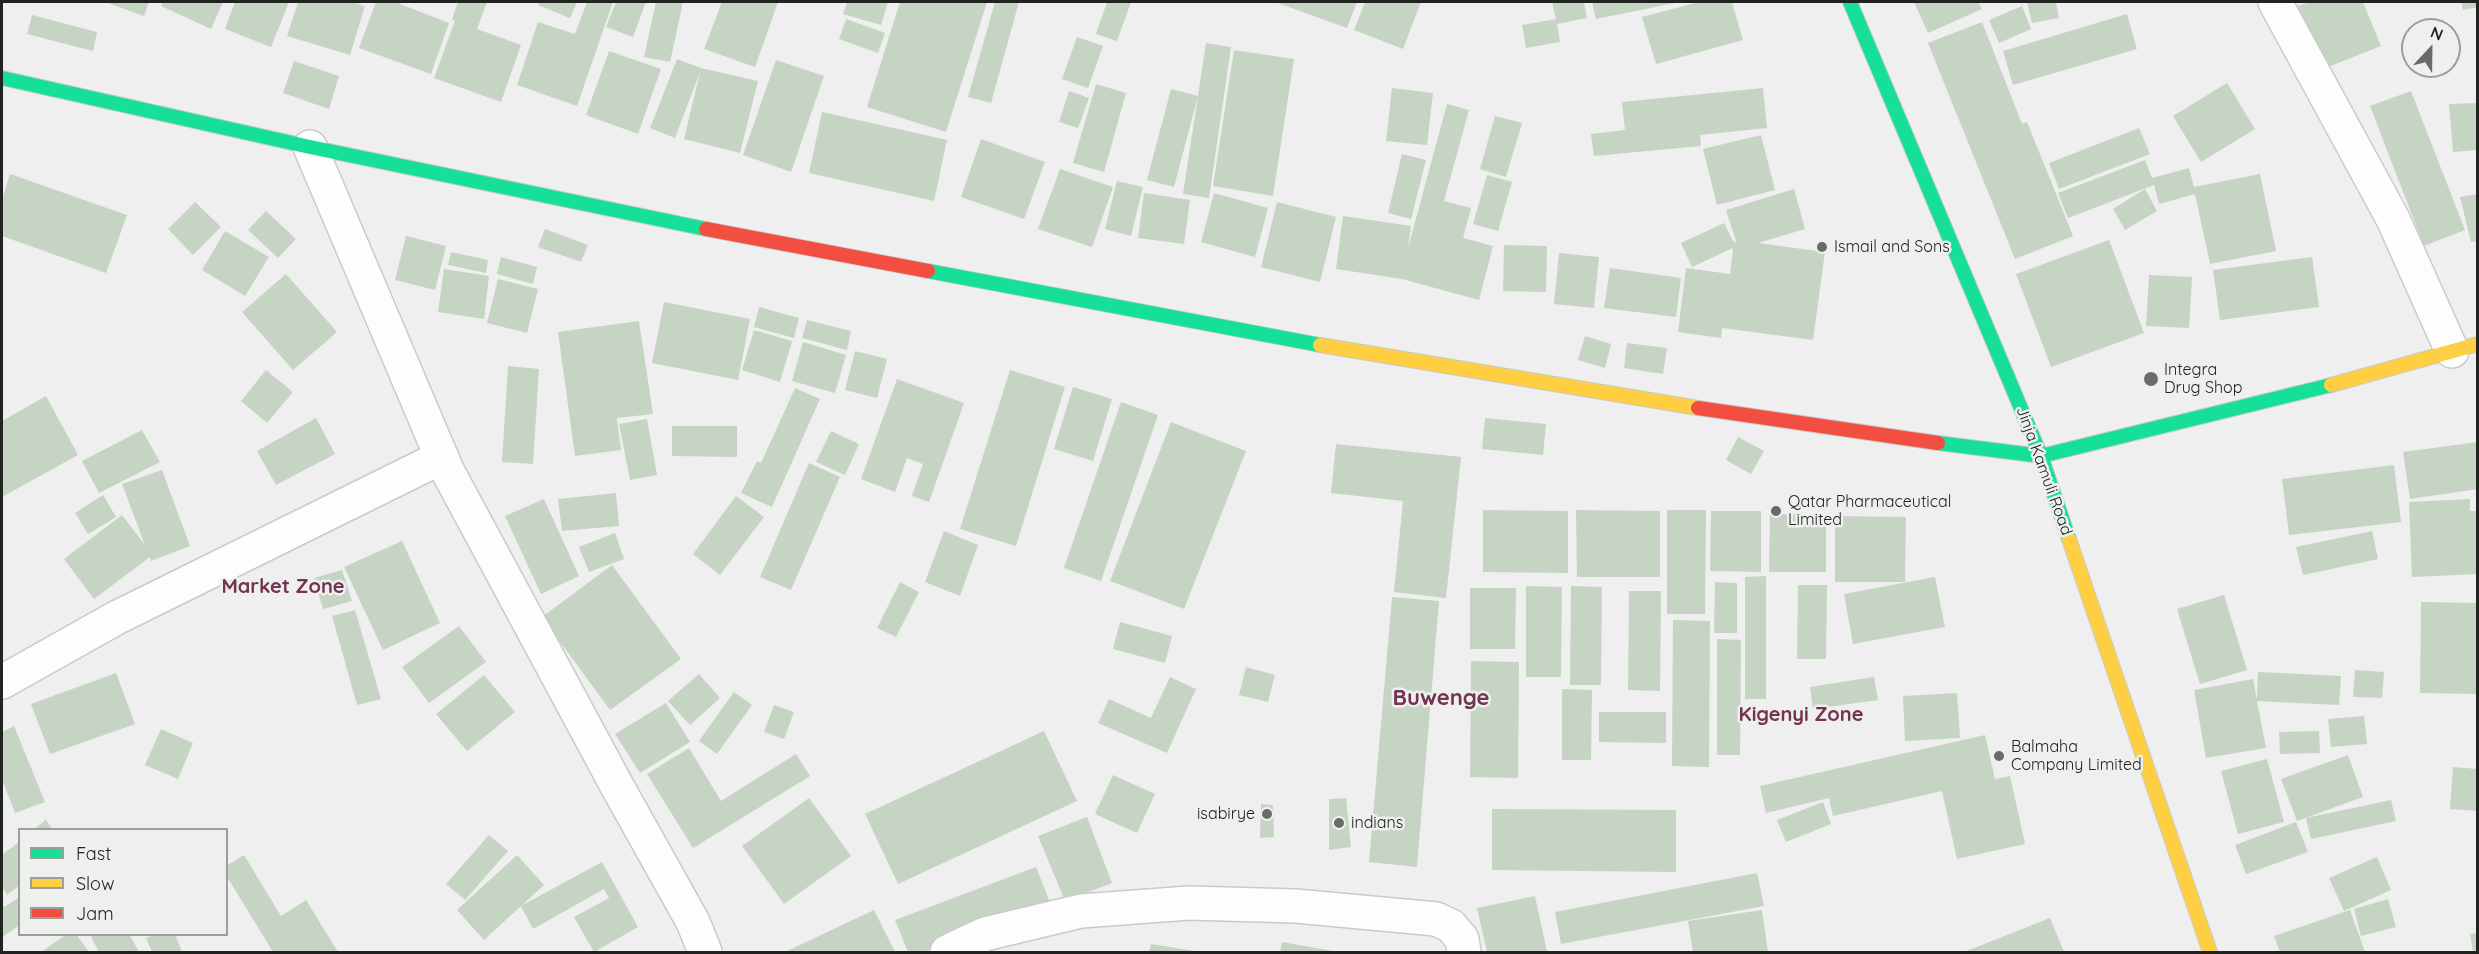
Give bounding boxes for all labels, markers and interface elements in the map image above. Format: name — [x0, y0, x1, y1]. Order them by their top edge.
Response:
north arrow — [2401, 18, 2461, 78]
text: N — [2428, 22, 2446, 45]
place label: Ismail and Sons — [1834, 237, 1950, 257]
marker: Ismail and Sons — [1815, 240, 1829, 254]
place label: Integra Drug Shop — [2164, 360, 2242, 398]
marker: Integra Drug Shop — [2142, 370, 2160, 388]
street label: Jinja Kamuli Road — [2012, 404, 2076, 538]
place label: Qatar Pharmaceutical Limited — [1788, 492, 1951, 530]
marker: Qatar Pharmaceutical Limited — [1769, 504, 1783, 518]
district label: Market Zone — [221, 575, 345, 599]
district label: Buwenge — [1393, 685, 1489, 711]
district label: Kigenyi Zone — [1739, 703, 1863, 727]
place label: Balmaha Company Limited — [2011, 737, 2142, 775]
marker: Balmaha Company Limited — [1992, 749, 2006, 763]
place label: isabirye — [1197, 804, 1255, 824]
marker: isabirye — [1260, 807, 1274, 821]
place label: indians — [1351, 813, 1403, 833]
marker: indians — [1332, 816, 1346, 830]
legend — [18, 828, 228, 936]
text: Fast — [76, 842, 111, 865]
text: Slow — [76, 872, 114, 895]
text: Jam — [76, 902, 114, 925]

